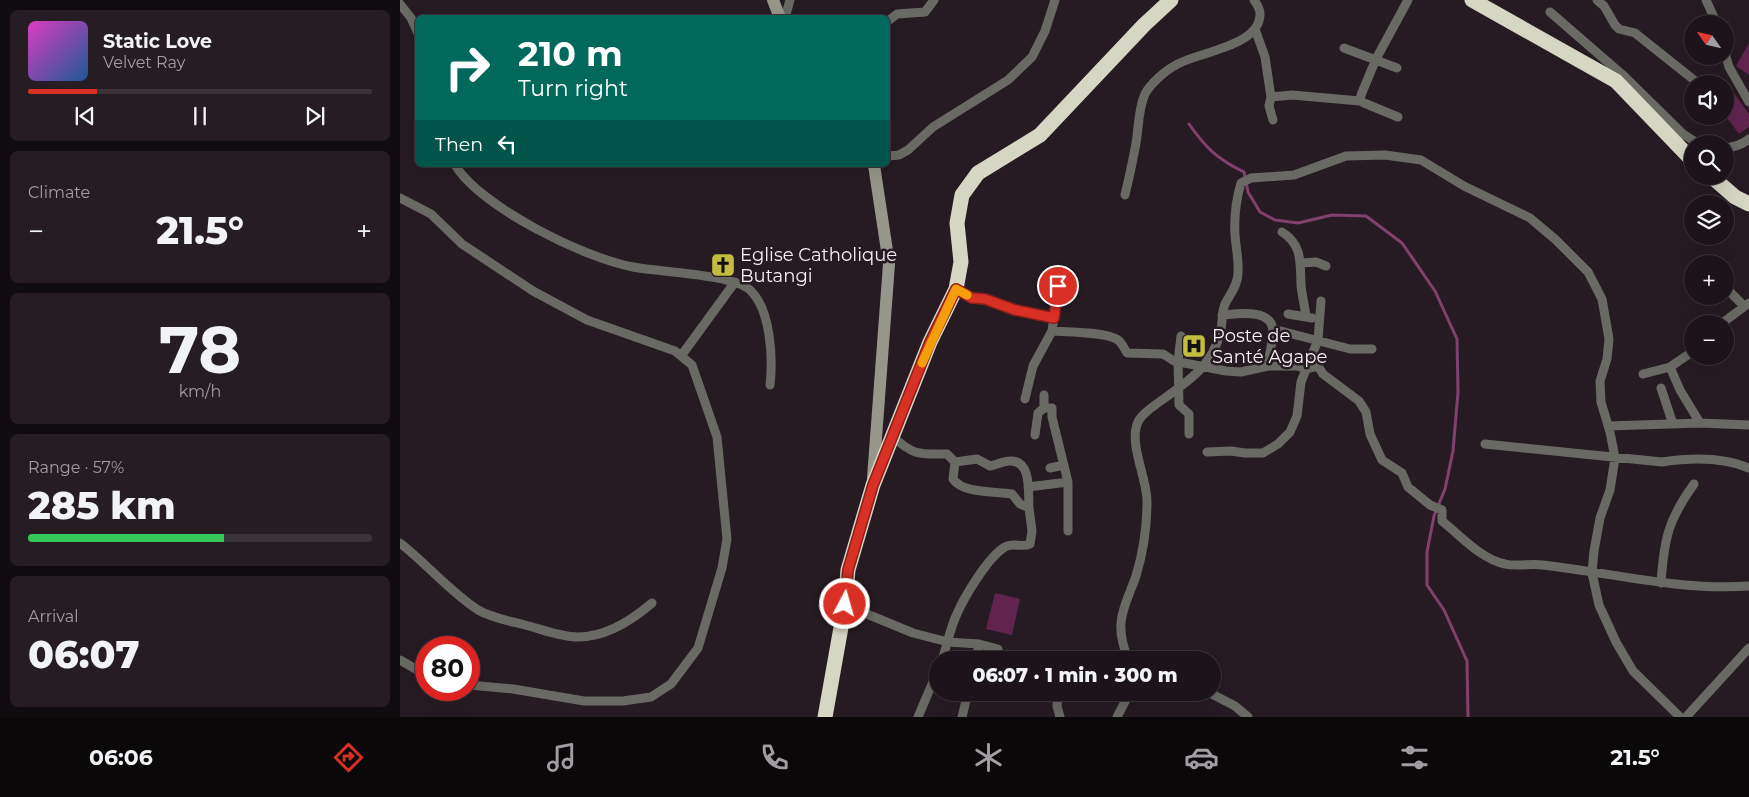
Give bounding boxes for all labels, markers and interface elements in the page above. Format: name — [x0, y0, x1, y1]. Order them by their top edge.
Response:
north arrow — [1684, 15, 1734, 65]
map controls — [1684, 15, 1734, 365]
text: Static Love — [103, 30, 212, 53]
text: 210 m — [518, 32, 623, 75]
icon: right — [435, 35, 500, 100]
text: Velvet Ray — [103, 53, 185, 72]
text: Turn right — [518, 75, 628, 102]
button: sound — [1684, 75, 1734, 125]
icon: previous — [71, 102, 99, 130]
icon: pause — [186, 102, 214, 130]
icon: next — [301, 102, 329, 130]
icon: left — [493, 130, 521, 158]
text: Then — [435, 133, 483, 156]
button: search — [1684, 135, 1734, 185]
text: Climate — [28, 183, 90, 202]
button: layers — [1684, 195, 1734, 245]
text: 21.5° — [156, 207, 244, 254]
text: − — [28, 214, 44, 248]
text: + — [356, 214, 372, 248]
place label: Eglise Catholique Butangi — [740, 244, 897, 287]
church icon: Eglise Catholique Butangi — [710, 252, 736, 278]
button: + — [1684, 255, 1734, 305]
pin — [1037, 265, 1079, 307]
icon: arrive — [1044, 272, 1072, 300]
text: 78 — [159, 310, 241, 389]
button: − — [1684, 315, 1734, 365]
place label: Poste de Santé Agape — [1212, 325, 1327, 368]
hospital icon: Poste de Santé Agape — [1181, 333, 1207, 359]
text: km/h — [179, 382, 221, 401]
text: Range · 57% — [28, 458, 124, 477]
text: 285 km — [28, 482, 176, 529]
position arrow — [818, 577, 870, 629]
text: Arrival — [28, 607, 78, 626]
text: 06:07 — [28, 631, 139, 678]
speed limit sign: 80 — [415, 636, 480, 701]
text: 06:07 · 1 min · 300 m — [972, 664, 1178, 687]
icon: directions — [331, 740, 366, 775]
icon: music — [544, 740, 579, 775]
icon: phone — [757, 740, 792, 775]
icon: climate — [971, 740, 1006, 775]
icon: car — [1184, 740, 1219, 775]
icon: filters — [1397, 740, 1432, 775]
text: 06:06 — [89, 744, 153, 771]
text: 21.5° — [1610, 744, 1660, 771]

